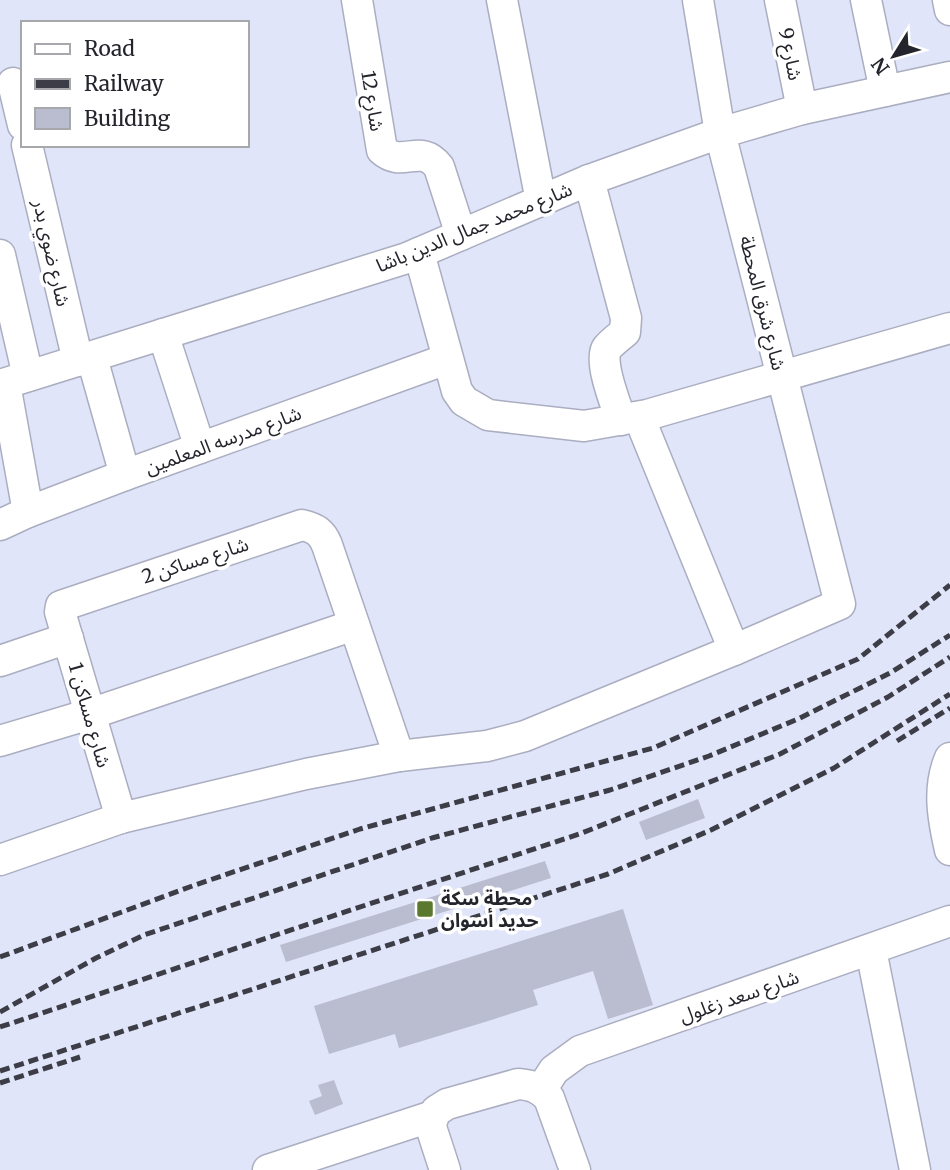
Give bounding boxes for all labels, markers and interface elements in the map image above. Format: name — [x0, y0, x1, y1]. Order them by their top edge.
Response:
legend — [21, 21, 248, 147]
north arrow — [859, 21, 929, 91]
street label: شارع 9 — [772, 26, 808, 83]
text: Road — [84, 35, 135, 62]
text: N — [866, 53, 895, 79]
street label: شارع 12 — [354, 69, 390, 133]
text: Railway — [84, 70, 165, 97]
text: Building — [84, 105, 171, 132]
street label: شارع محمد جمال الدين باشا — [372, 177, 576, 279]
street label: شارع ضوي بدر — [25, 196, 76, 309]
street label: شارع شرق المحطة — [733, 233, 791, 373]
street label: شارع مدرسه المعلمين — [142, 401, 305, 481]
street label: شارع مساكن 2 — [139, 531, 252, 590]
street label: شارع مساكن 1 — [62, 660, 116, 771]
place label: محطة سكة حديد أسوان — [441, 886, 538, 932]
marker: محطة سكة حديد أسوان — [415, 899, 435, 919]
street label: شارع سعد زغلول — [676, 964, 803, 1030]

